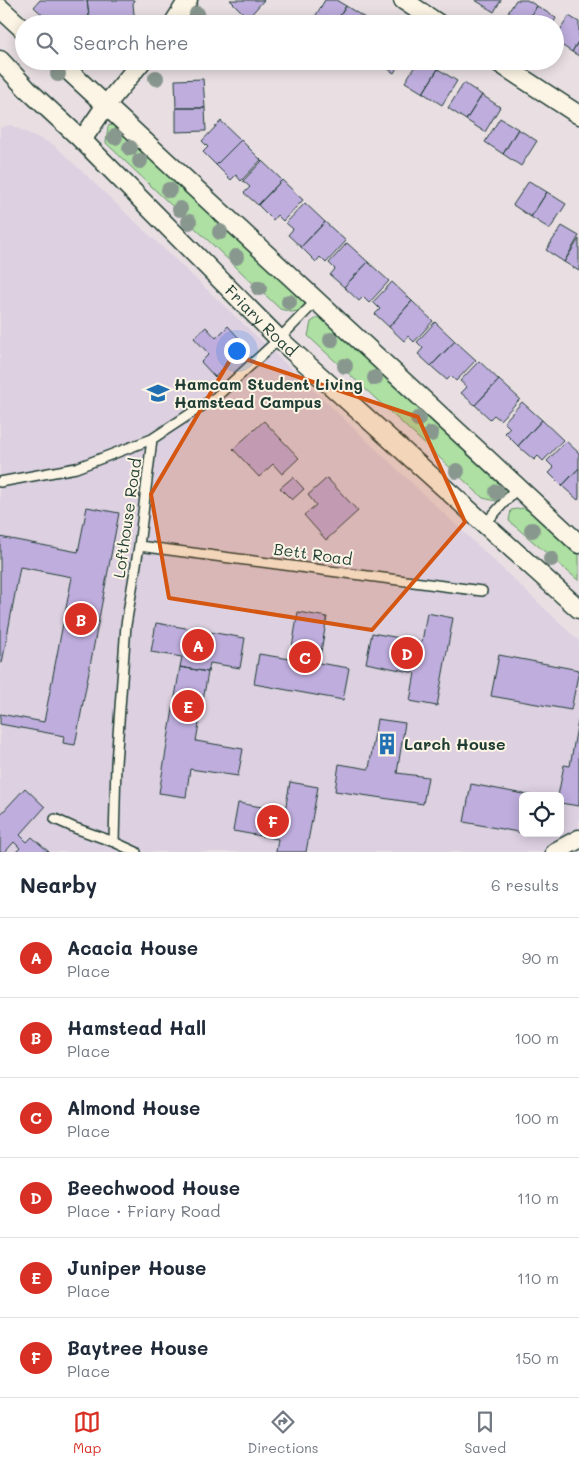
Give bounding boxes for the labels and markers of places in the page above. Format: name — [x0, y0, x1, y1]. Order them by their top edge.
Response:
place label: Hamcam Student Living Hamstead Campus — [174, 373, 363, 412]
school or university icon: Hamcam Student Living Hamstead Campus — [145, 380, 171, 406]
pin: B — [65, 600, 97, 638]
pin: A — [182, 626, 214, 664]
pin: D — [391, 634, 423, 672]
pin: C — [289, 638, 321, 676]
pin: E — [172, 687, 204, 725]
building icon: Larch House — [374, 731, 400, 757]
place label: Larch House — [404, 733, 505, 754]
pin: F — [257, 802, 289, 840]

